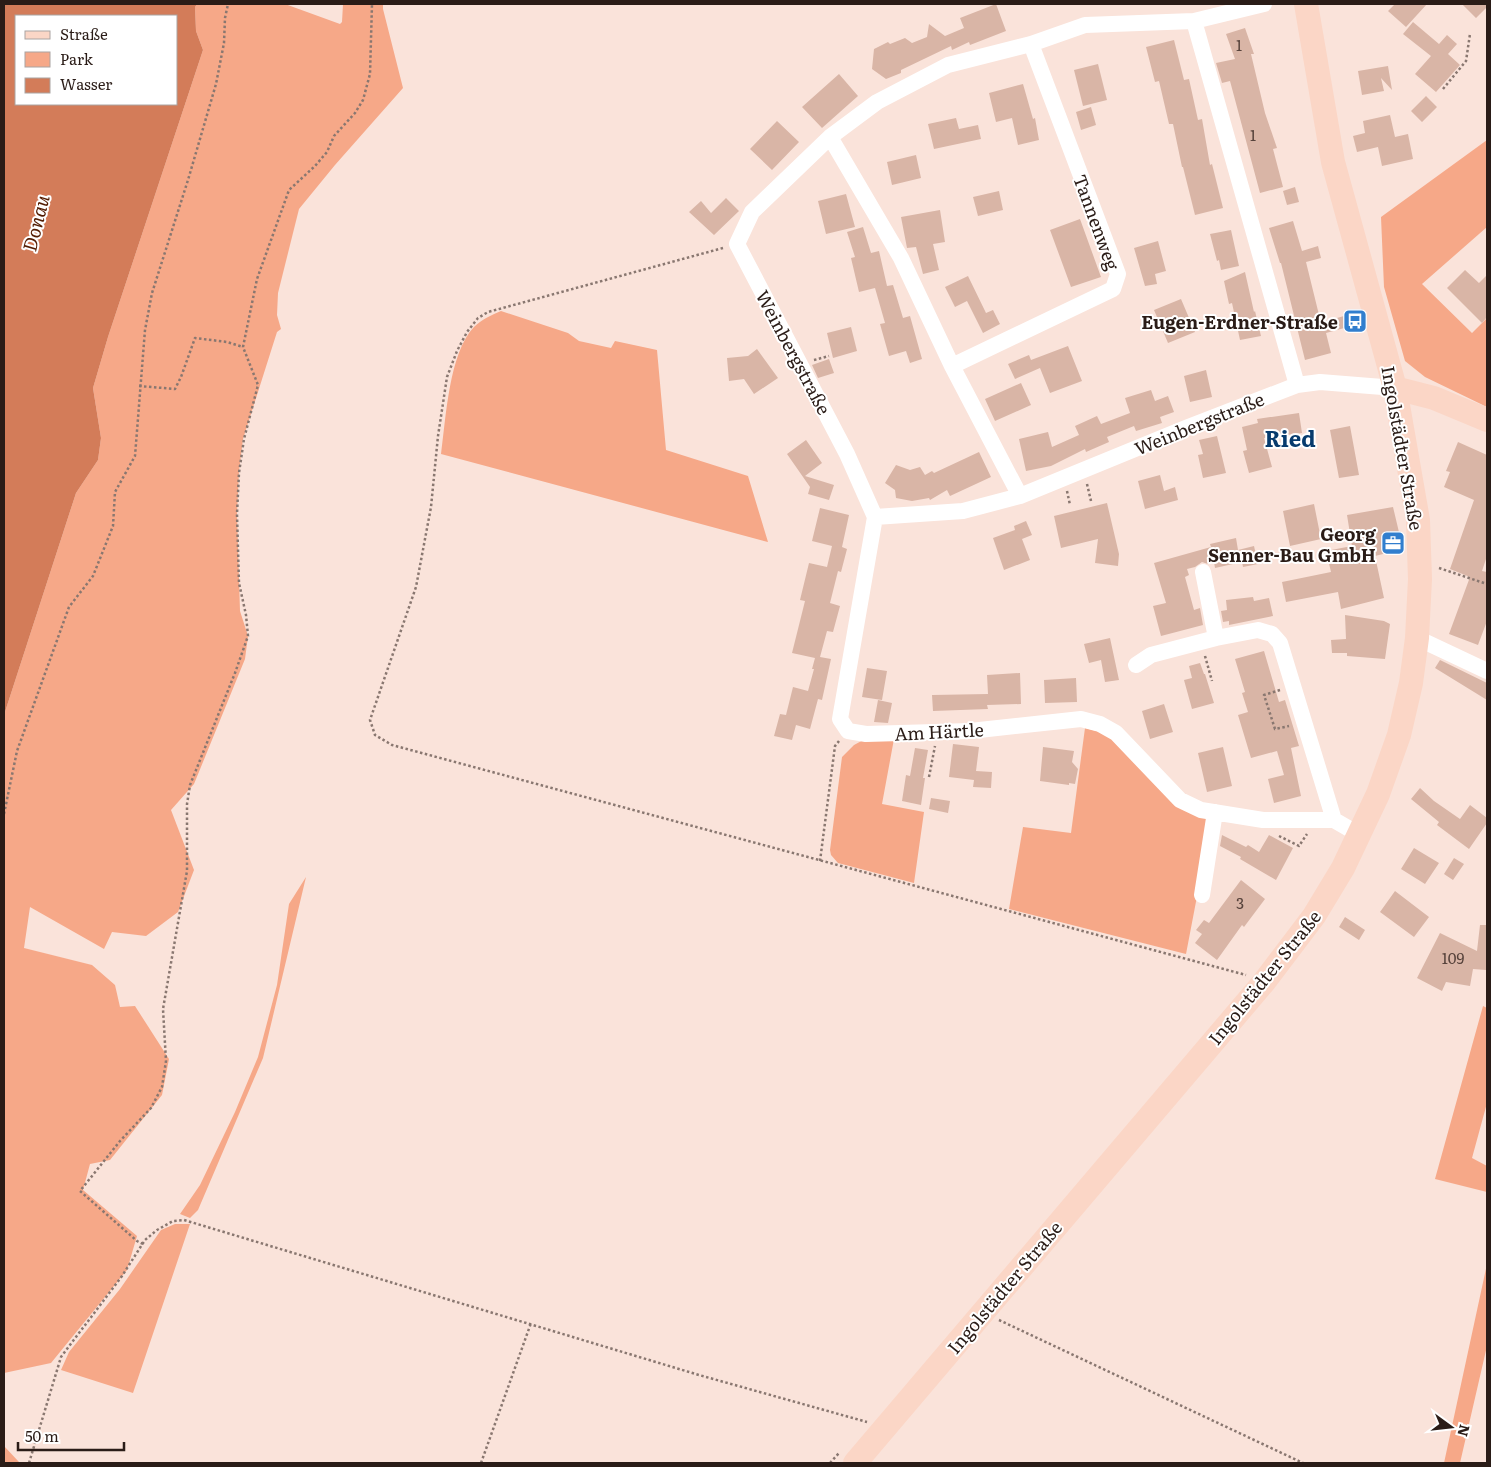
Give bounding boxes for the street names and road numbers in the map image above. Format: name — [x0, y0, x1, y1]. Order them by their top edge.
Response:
street label: Tannenweg — [1067, 170, 1127, 275]
street label: Weinbergstraße — [750, 285, 838, 419]
street label: Ingolstädter Straße — [1375, 364, 1431, 532]
street label: Weinbergstraße — [1130, 385, 1268, 461]
street label: Am Härtle — [894, 715, 984, 747]
street label: Ingolstädter Straße — [1201, 904, 1327, 1050]
street label: Ingolstädter Straße — [940, 1215, 1068, 1359]

